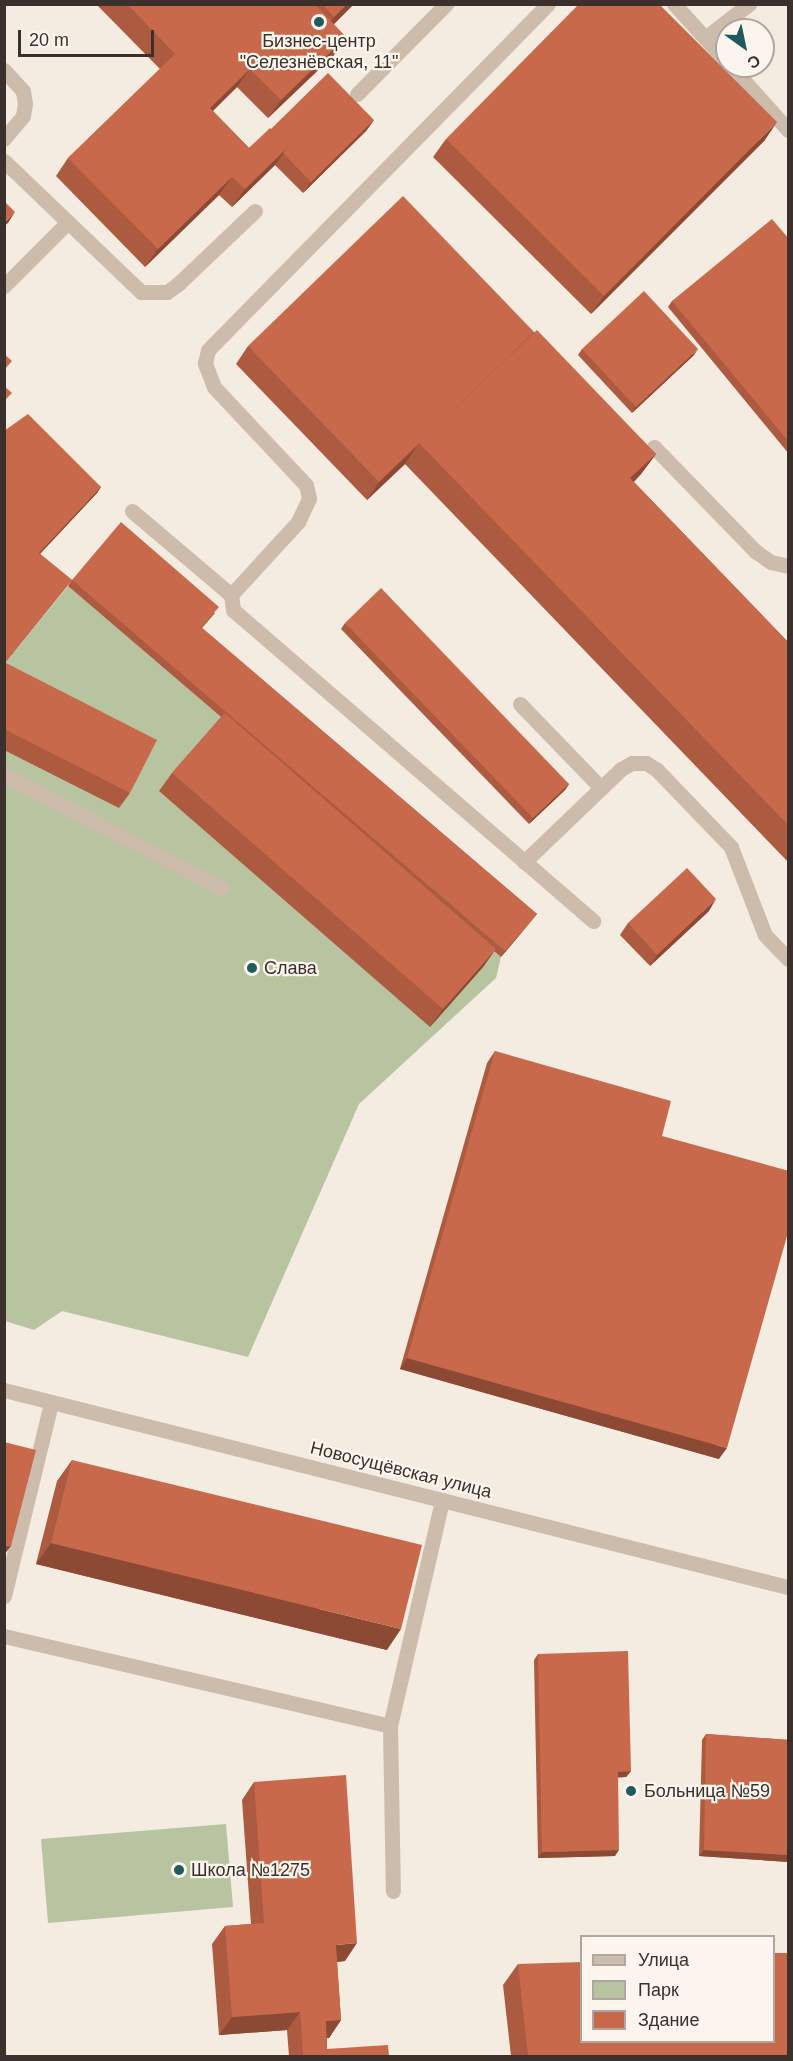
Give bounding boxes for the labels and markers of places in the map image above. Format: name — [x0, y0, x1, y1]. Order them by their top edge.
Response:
marker: Бизнес-центр "Селезнёвская, 11" — [312, 15, 326, 29]
place label: Бизнес-центр "Селезнёвская, 11" — [240, 31, 398, 74]
place label: Слава — [264, 957, 317, 979]
marker: Слава — [245, 961, 259, 975]
place label: Больница №59 — [644, 1780, 770, 1802]
marker: Больница №59 — [622, 1782, 640, 1800]
place label: Школа №1275 — [191, 1859, 310, 1881]
marker: Школа №1275 — [172, 1863, 186, 1877]

